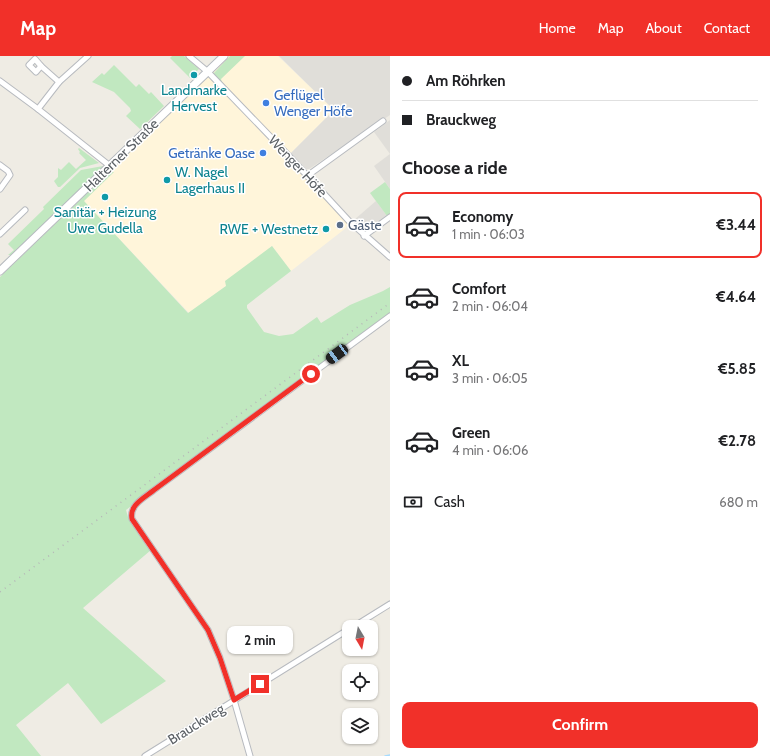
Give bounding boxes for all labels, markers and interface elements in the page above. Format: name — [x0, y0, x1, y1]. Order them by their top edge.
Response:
text: Map — [20, 17, 56, 40]
text: Home — [539, 19, 576, 37]
text: Map — [598, 19, 623, 37]
text: About — [645, 19, 682, 37]
text: Contact — [704, 19, 750, 37]
marker: Landmarke Hervest — [189, 70, 199, 80]
text: Am Röhrken — [426, 72, 506, 90]
place label: Landmarke Hervest — [161, 81, 227, 115]
place label: Geflügel Wenger Höfe — [274, 86, 352, 120]
marker: Geflügel Wenger Höfe — [261, 98, 271, 108]
text: Brauckweg — [426, 111, 496, 129]
street label: Halterner Straße — [80, 115, 162, 195]
street label: Wenger Höfe — [265, 131, 331, 201]
place label: Getränke Oase — [168, 144, 255, 162]
marker: Getränke Oase — [258, 148, 268, 158]
text: Choose a ride — [402, 157, 507, 179]
place label: W. Nagel Lagerhaus II — [175, 163, 245, 197]
marker: W. Nagel Lagerhaus II — [162, 175, 172, 185]
marker: Sanitär + Heizung Uwe Gudella — [100, 192, 110, 202]
place label: Sanitär + Heizung Uwe Gudella — [54, 203, 157, 237]
icon: car — [404, 207, 440, 243]
text: Economy — [452, 208, 513, 226]
place label: Gäste — [348, 216, 382, 234]
text: €3.44 — [716, 216, 756, 234]
place label: RWE + Westnetz — [219, 220, 318, 238]
marker: Gäste — [335, 220, 345, 230]
marker: RWE + Westnetz — [321, 224, 331, 234]
text: 1 min · 06:03 — [452, 226, 525, 242]
icon: car — [404, 279, 440, 315]
text: Comfort — [452, 280, 506, 298]
text: €4.64 — [716, 288, 756, 306]
text: 2 min · 06:04 — [452, 298, 528, 314]
car — [324, 342, 350, 366]
icon: car — [404, 351, 440, 387]
text: XL — [452, 352, 469, 370]
text: €5.85 — [718, 360, 756, 378]
route start — [302, 365, 320, 383]
text: 3 min · 06:05 — [452, 370, 528, 386]
icon: car — [404, 423, 440, 459]
text: Green — [452, 424, 490, 442]
text: €2.78 — [718, 432, 756, 450]
text: 4 min · 06:06 — [452, 442, 528, 458]
icon: cash — [402, 491, 424, 513]
text: Cash — [434, 493, 465, 511]
text: 680 m — [719, 494, 758, 510]
north arrow — [342, 620, 378, 656]
map controls — [342, 620, 378, 744]
callout: 2 min — [227, 626, 293, 654]
text: 2 min — [244, 632, 276, 648]
button: locate — [342, 664, 378, 700]
route end — [251, 675, 269, 693]
street label: Brauckweg — [164, 699, 229, 748]
button: Confirm — [402, 702, 758, 748]
button: layers — [342, 708, 378, 744]

